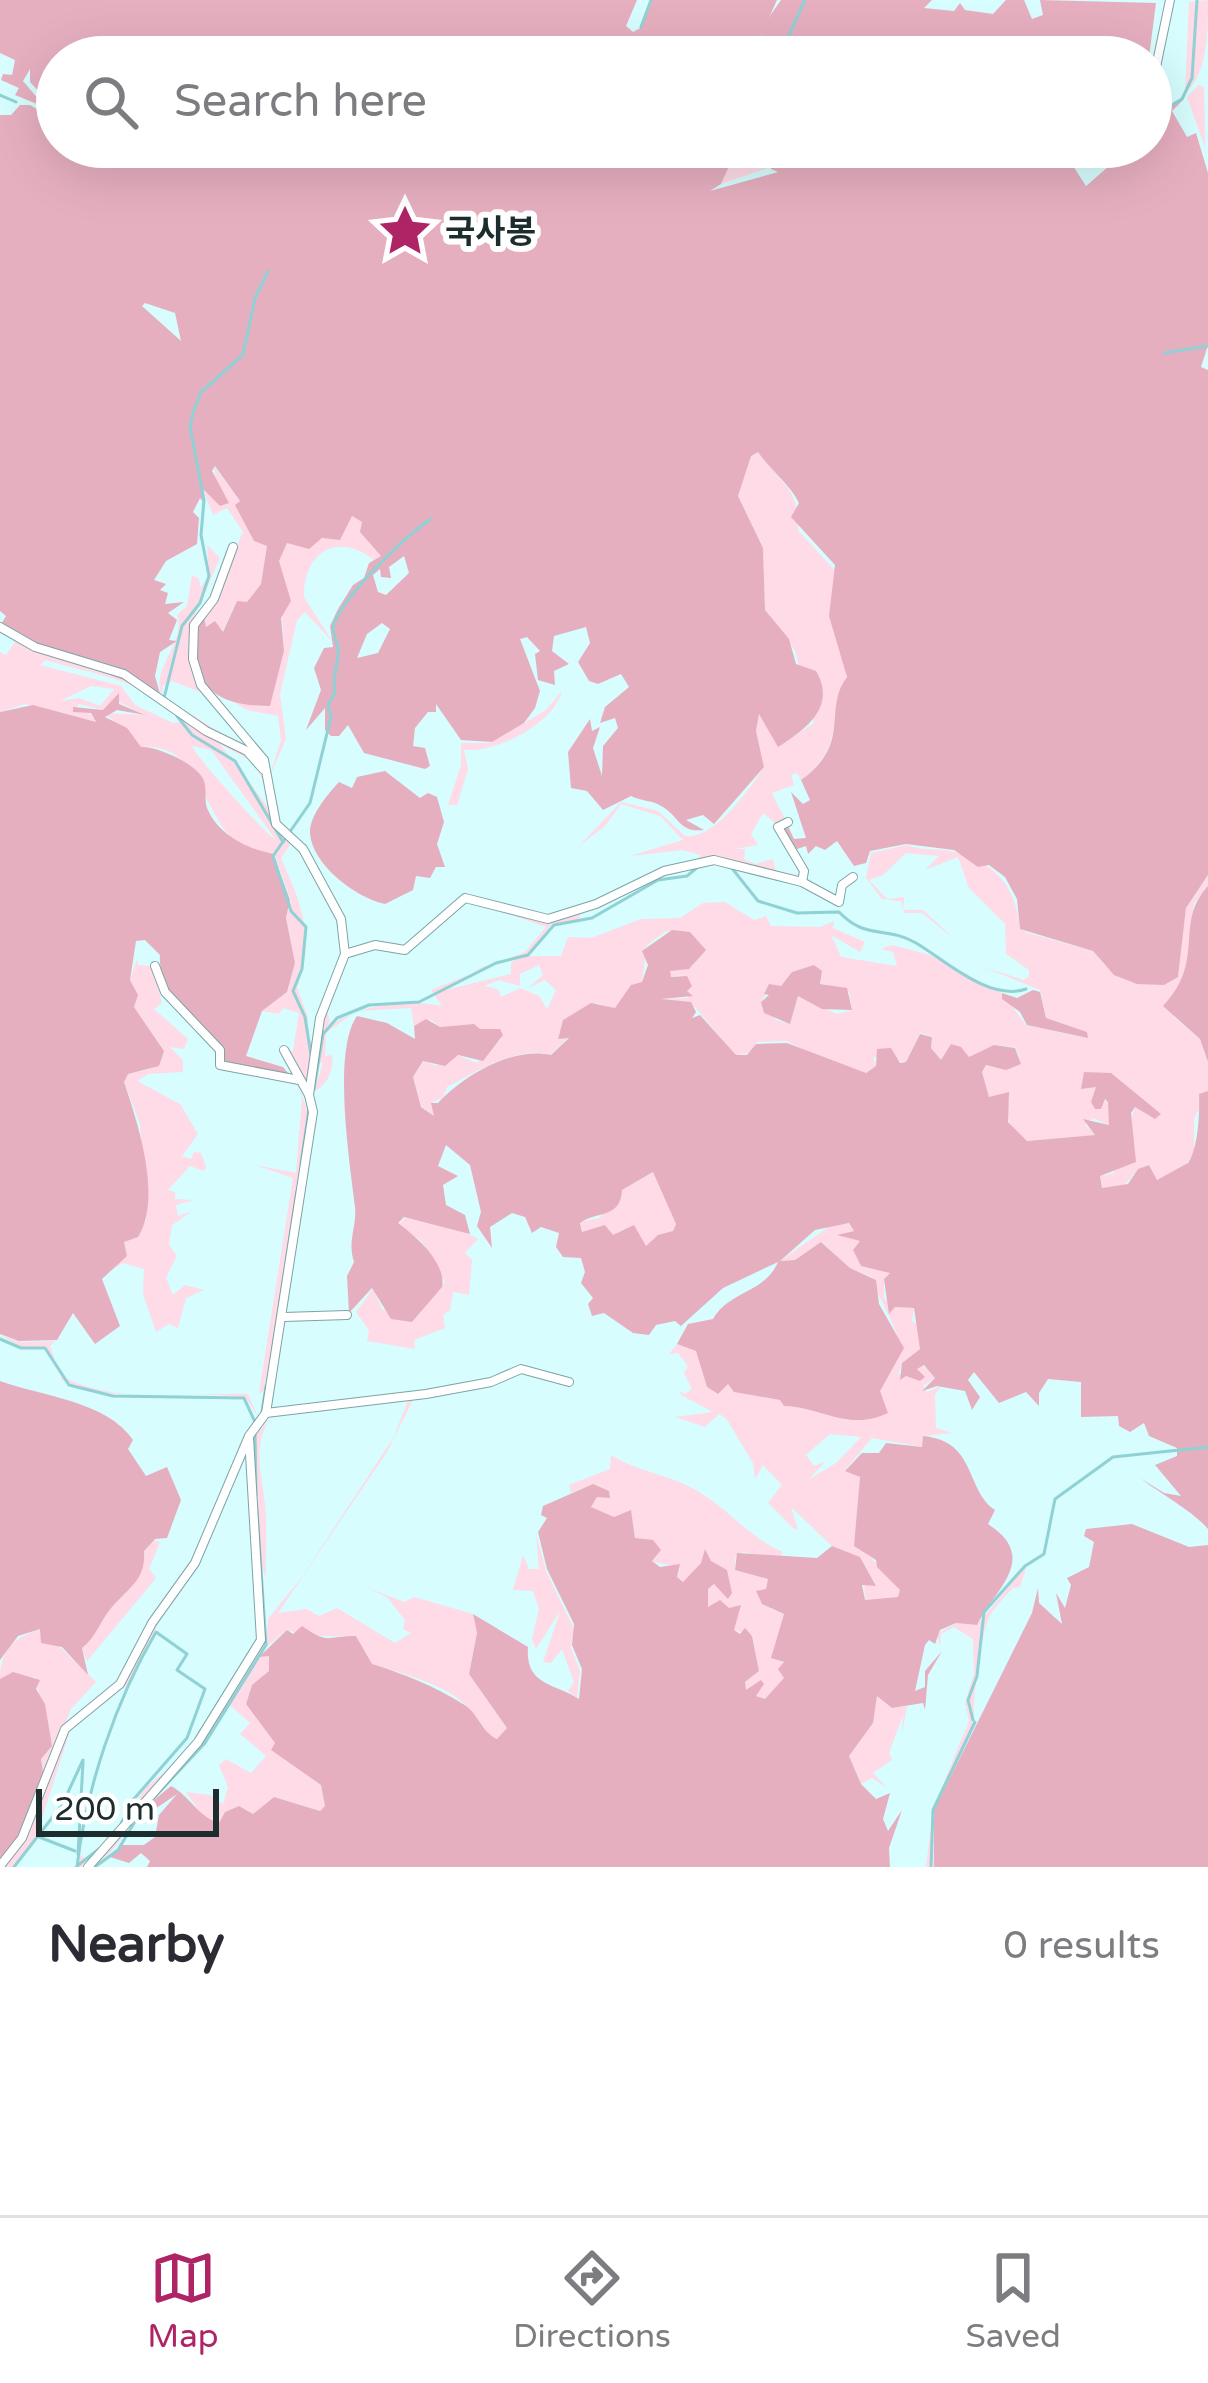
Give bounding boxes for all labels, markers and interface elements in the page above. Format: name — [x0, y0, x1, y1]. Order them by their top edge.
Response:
search box — [36, 36, 1172, 168]
icon: search — [78, 69, 144, 135]
text: Search here — [174, 75, 427, 129]
place icon: 국사봉 — [376, 202, 434, 260]
place label: 국사봉 — [445, 213, 536, 252]
scale bar — [36, 1783, 219, 1836]
text: 200 m — [54, 1790, 155, 1829]
text: Nearby — [48, 1914, 225, 1976]
text: 0 results — [1003, 1922, 1160, 1969]
tab: Map — [147, 2245, 219, 2356]
tab: Directions — [513, 2245, 671, 2356]
tab: Saved — [965, 2245, 1061, 2356]

